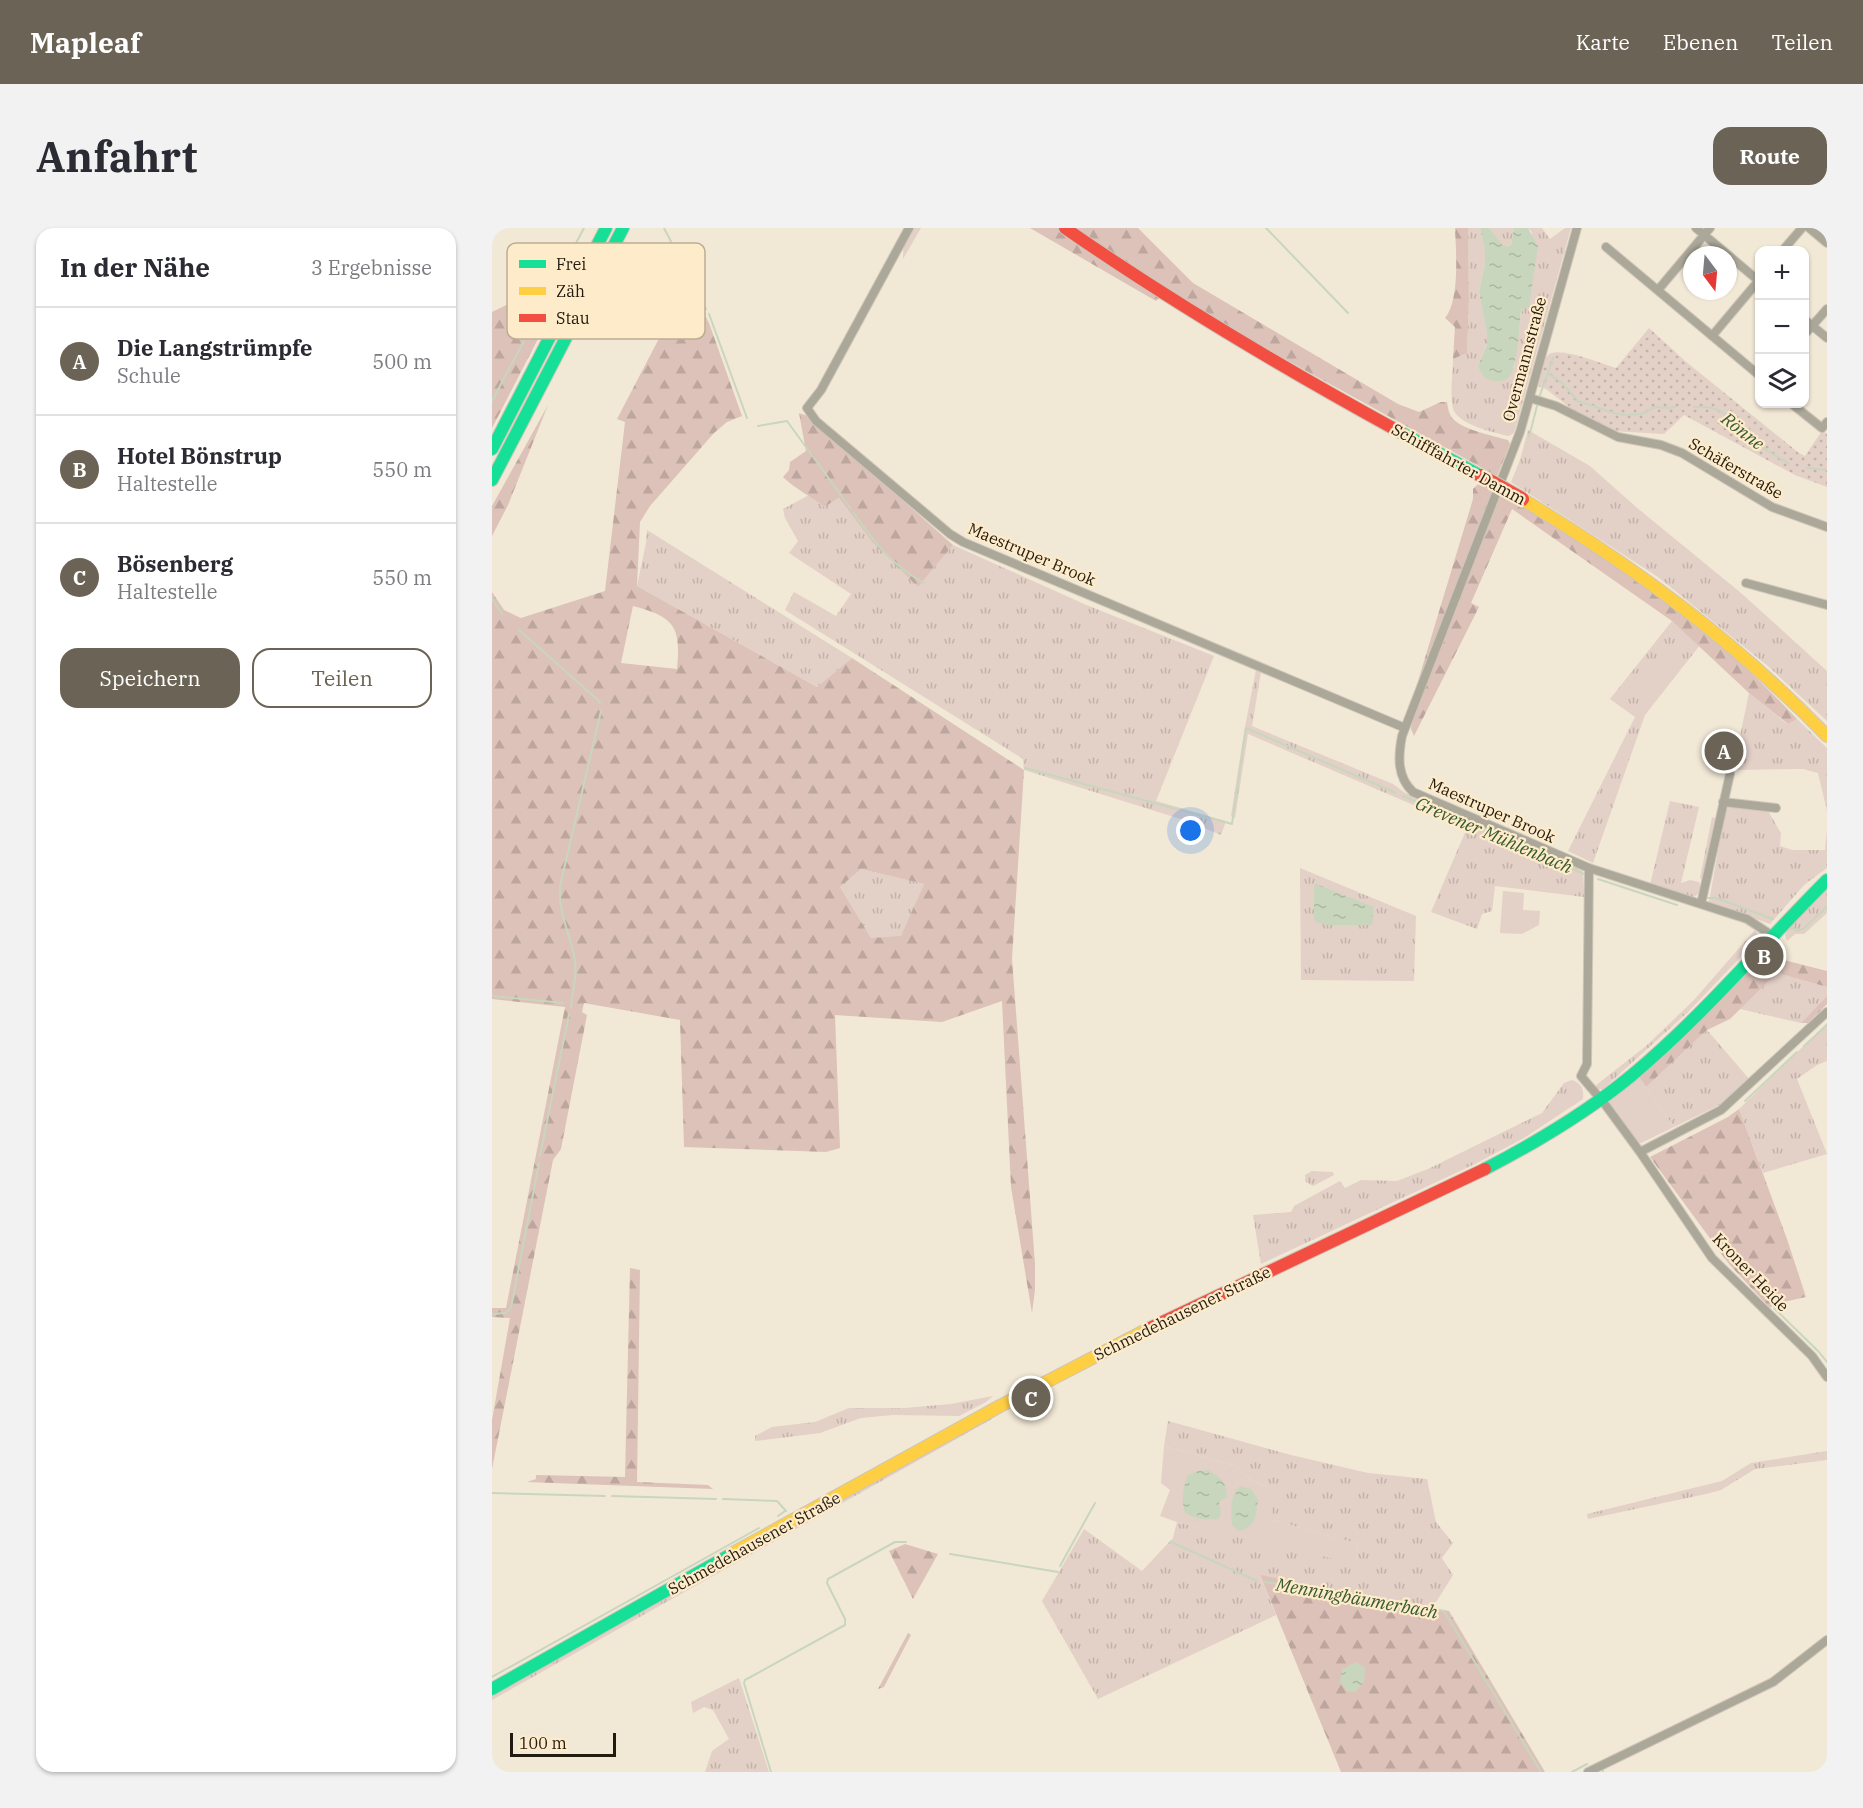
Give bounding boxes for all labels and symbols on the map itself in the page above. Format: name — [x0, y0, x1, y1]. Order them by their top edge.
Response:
legend — [507, 243, 705, 339]
north arrow — [1683, 246, 1737, 300]
text: Frei — [556, 254, 586, 274]
text: Zäh — [556, 281, 585, 301]
street label: Overmannstraße — [1498, 295, 1550, 423]
text: Stau — [556, 308, 590, 328]
water label: Rönne — [1716, 406, 1769, 455]
street label: Schifffahrter Damm — [1388, 419, 1530, 509]
street label: Schäferstraße — [1685, 433, 1787, 503]
street label: Maestruper Brook — [965, 518, 1099, 590]
pin: A — [1704, 728, 1744, 774]
street label: Maestruper Brook — [1426, 773, 1559, 847]
water label: Grevener Mühlenbach — [1412, 792, 1576, 879]
your location — [1176, 816, 1205, 845]
pin: B — [1744, 934, 1784, 978]
street label: Kroner Heide — [1709, 1229, 1793, 1315]
street label: Schmedehausener Straße — [1090, 1261, 1274, 1365]
pin: C — [1012, 1376, 1050, 1420]
street label: Schmedehausener Straße — [664, 1487, 844, 1599]
water label: Menningbäumerbach — [1273, 1572, 1440, 1624]
scale bar — [510, 1730, 616, 1758]

